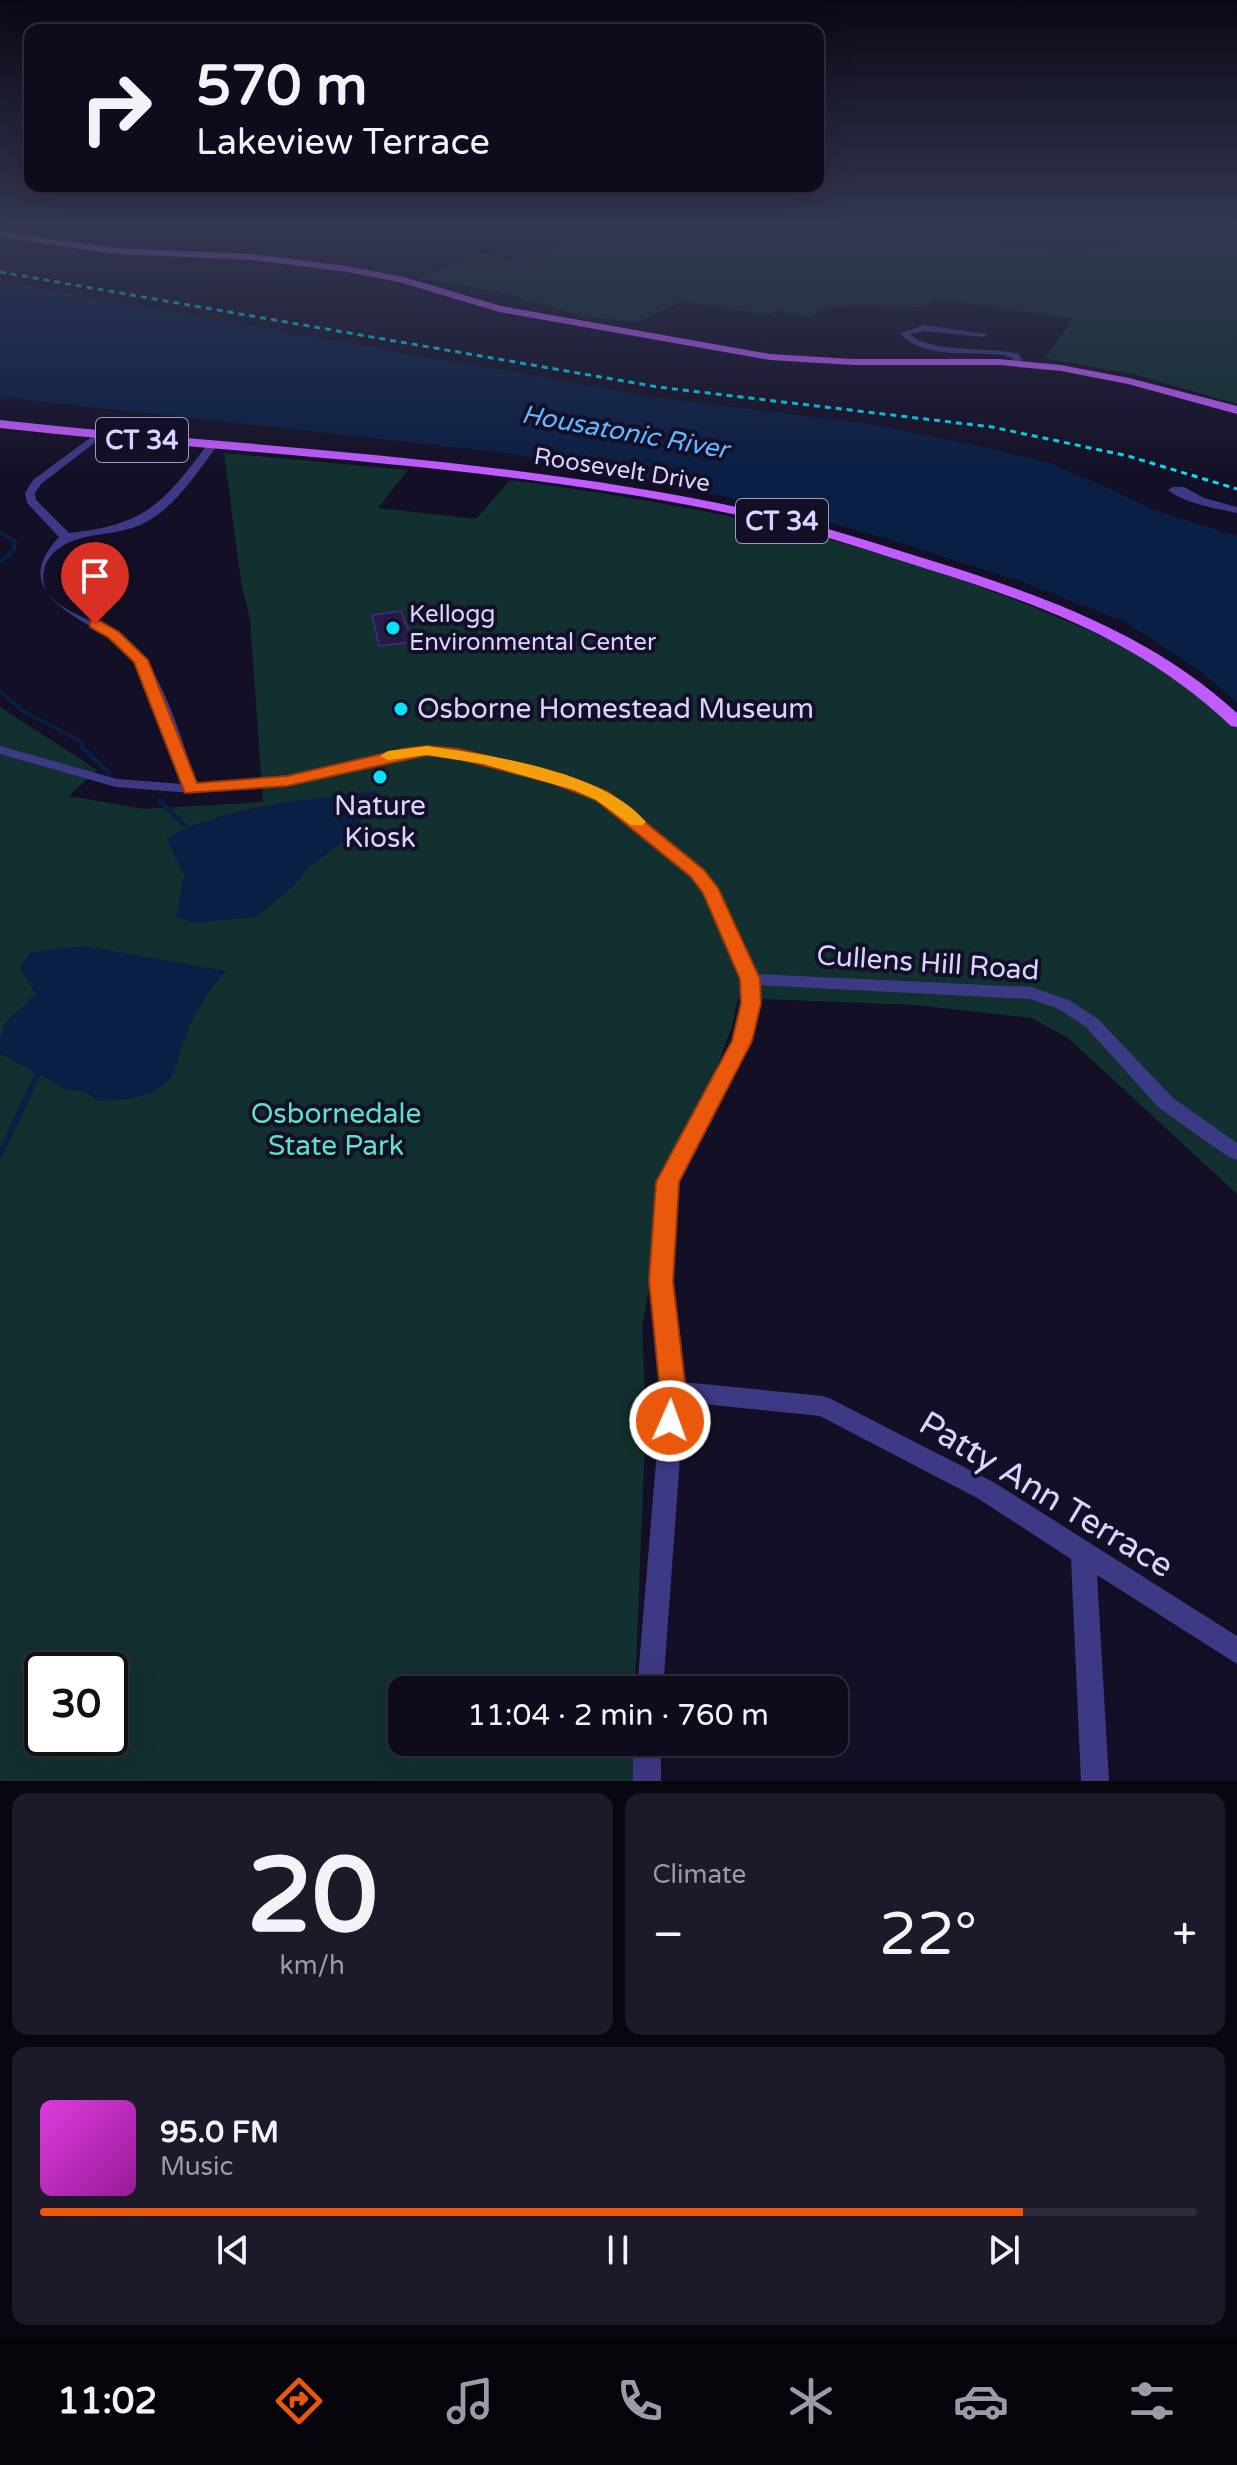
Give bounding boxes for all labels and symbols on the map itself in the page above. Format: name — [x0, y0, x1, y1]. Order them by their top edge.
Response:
water label: Housatonic River — [519, 399, 734, 466]
road number: CT 34 — [96, 418, 188, 462]
street label: Roosevelt Drive — [532, 442, 712, 498]
road number: CT 34 — [736, 499, 828, 543]
pin — [61, 542, 129, 624]
place label: Kellogg Environmental Center — [409, 600, 657, 657]
marker: Kellogg Environmental Center — [384, 619, 402, 637]
place label: Osborne Homestead Museum — [417, 692, 814, 726]
marker: Osborne Homestead Museum — [392, 700, 410, 718]
marker: Nature Kiosk — [371, 768, 389, 786]
place label: Nature Kiosk — [334, 789, 426, 855]
street label: Cullens Hill Road — [815, 938, 1041, 988]
park label: Osbornedale State Park — [251, 1097, 421, 1163]
position arrow — [628, 1379, 712, 1463]
street label: Patty Ann Terrace — [912, 1403, 1180, 1587]
speed limit sign: 30 — [24, 1652, 128, 1756]

